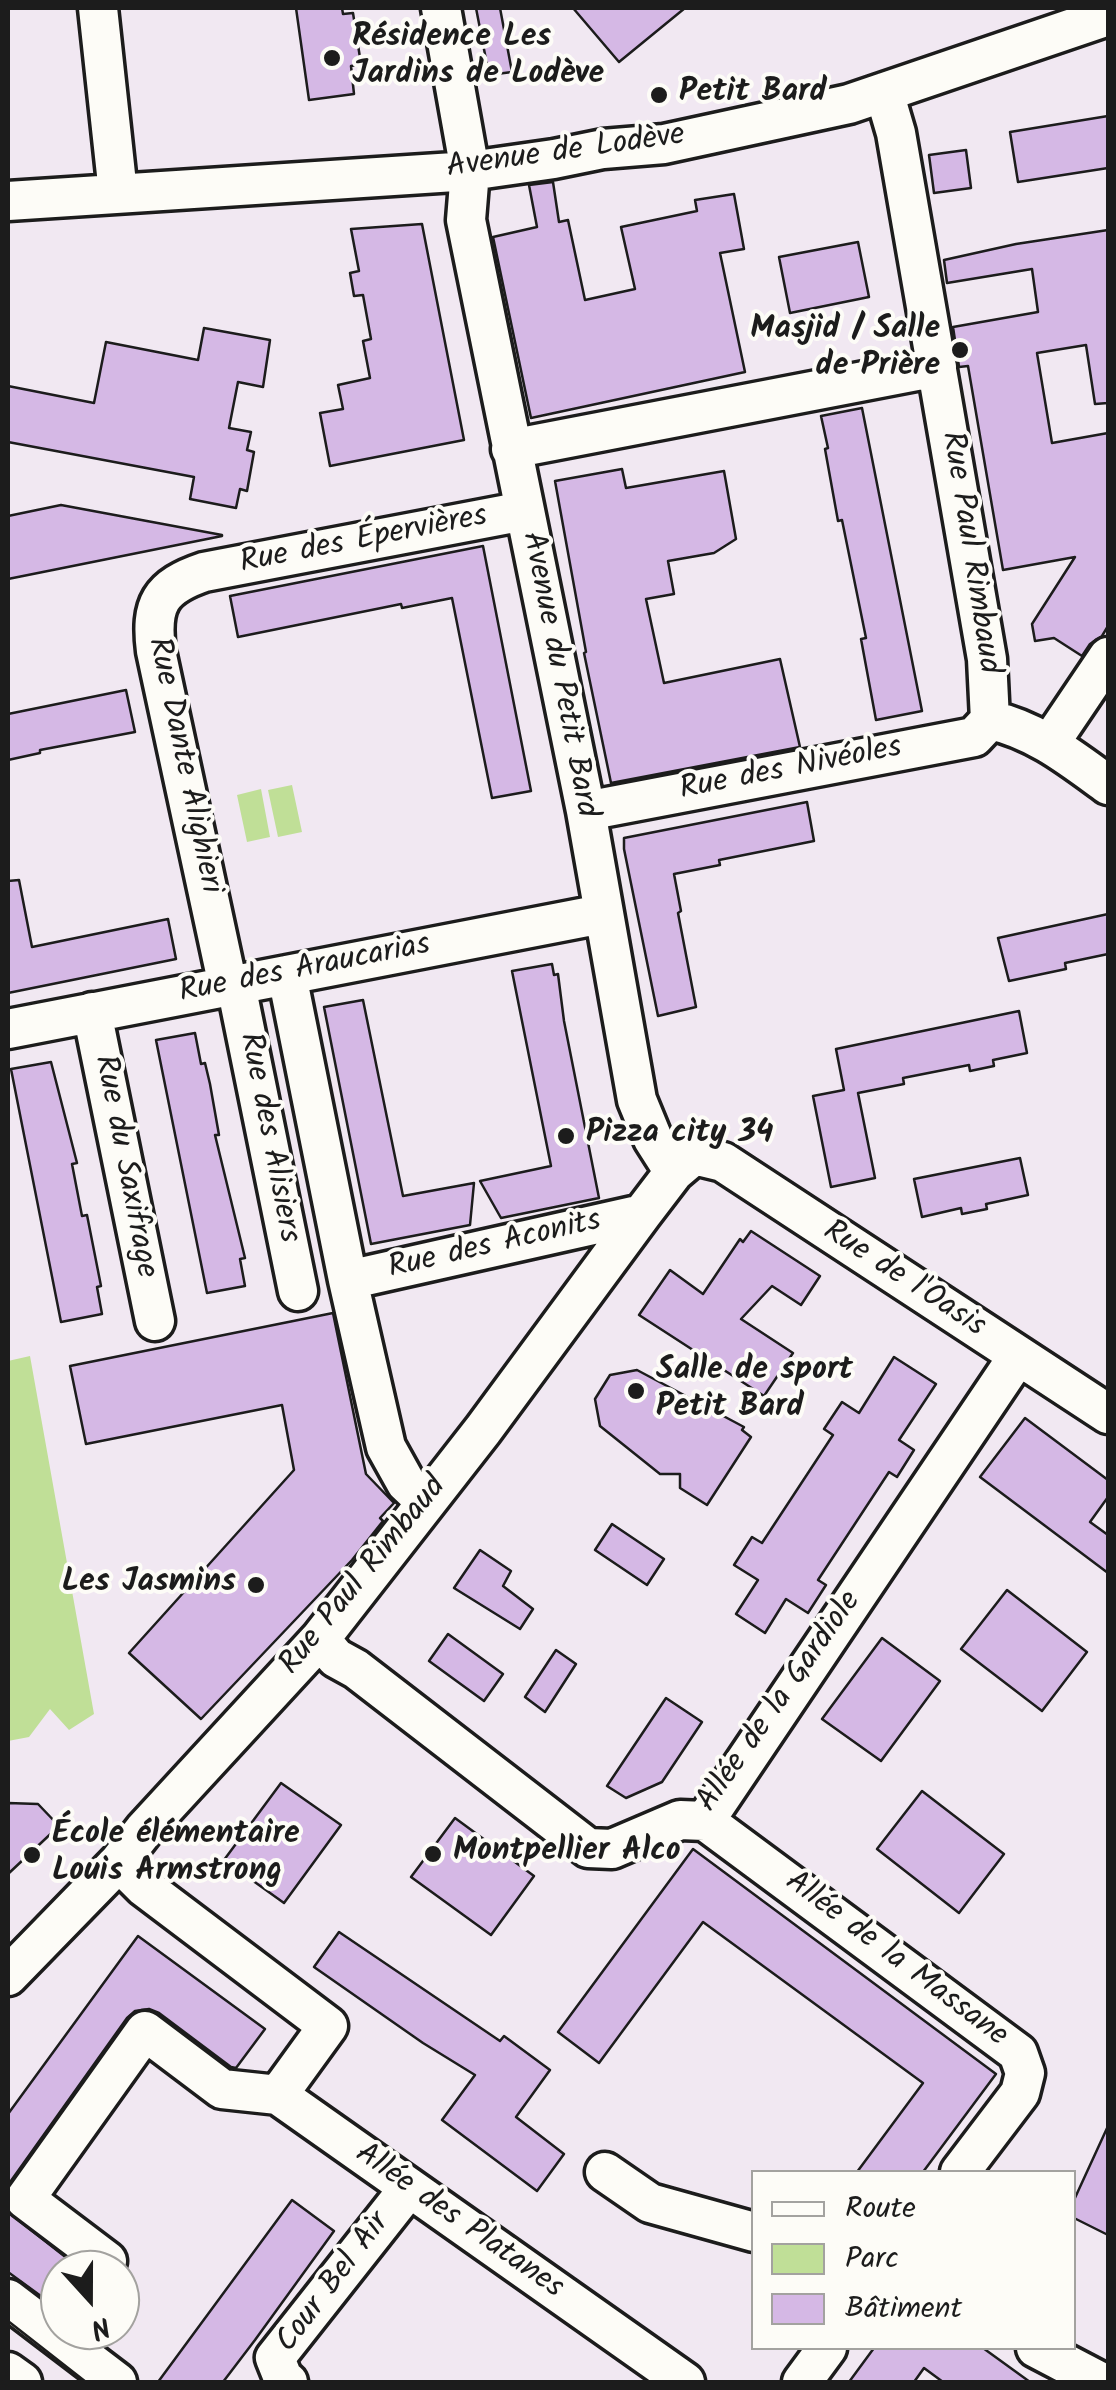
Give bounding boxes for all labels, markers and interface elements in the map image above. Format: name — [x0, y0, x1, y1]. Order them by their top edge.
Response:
place label: Résidence Les Jardins de Lodève — [352, 21, 604, 96]
marker: Résidence Les Jardins de Lodève — [321, 47, 343, 69]
place label: Petit Bard — [679, 76, 827, 114]
marker: Petit Bard — [648, 84, 670, 106]
street label: Avenue de Lodève — [444, 118, 688, 190]
place label: Masjid / Salle de Prière — [750, 313, 940, 388]
marker: Masjid / Salle de Prière — [949, 339, 971, 361]
street label: Rue Paul Rimbaud — [930, 429, 1006, 677]
street label: Rue des Épervières — [237, 499, 491, 585]
street label: Avenue du Petit Bard — [510, 529, 604, 821]
street label: Rue Dante Alighieri — [136, 634, 228, 898]
street label: Rue des Nivéoles — [677, 731, 905, 811]
street label: Rue des Araucarias — [176, 928, 434, 1014]
street label: Rue des Alisiers — [228, 1030, 306, 1246]
street label: Rue du Saxifrage — [83, 1052, 163, 1282]
place label: Pizza city 34 — [586, 1117, 774, 1155]
marker: Pizza city 34 — [555, 1125, 577, 1147]
street label: Rue des Aconits — [385, 1204, 605, 1290]
street label: Rue de l'Oasis — [814, 1214, 992, 1348]
place label: Salle de sport Petit Bard — [656, 1354, 853, 1429]
marker: Salle de sport Petit Bard — [625, 1380, 647, 1402]
street label: Rue Paul Rimbaud — [273, 1470, 457, 1684]
place label: Les Jasmins — [62, 1566, 236, 1604]
marker: Les Jasmins — [245, 1574, 267, 1596]
street label: Allée de la Gardiole — [690, 1585, 872, 1821]
place label: École élémentaire Louis Armstrong — [52, 1818, 300, 1893]
place label: Montpellier Alco — [453, 1835, 681, 1873]
marker: Montpellier Alco — [422, 1843, 444, 1865]
marker: École élémentaire Louis Armstrong — [21, 1844, 43, 1866]
street label: Allée de la Massane — [776, 1865, 1014, 2057]
street label: Allée des Platanes — [346, 2137, 570, 2309]
legend — [751, 2170, 1076, 2350]
text: Route — [845, 2185, 916, 2233]
street label: Cour Bel Air — [270, 2206, 400, 2362]
text: Parc — [845, 2235, 899, 2283]
north arrow — [40, 2250, 140, 2350]
text: Bâtiment — [845, 2285, 962, 2333]
text: N — [84, 2302, 117, 2351]

